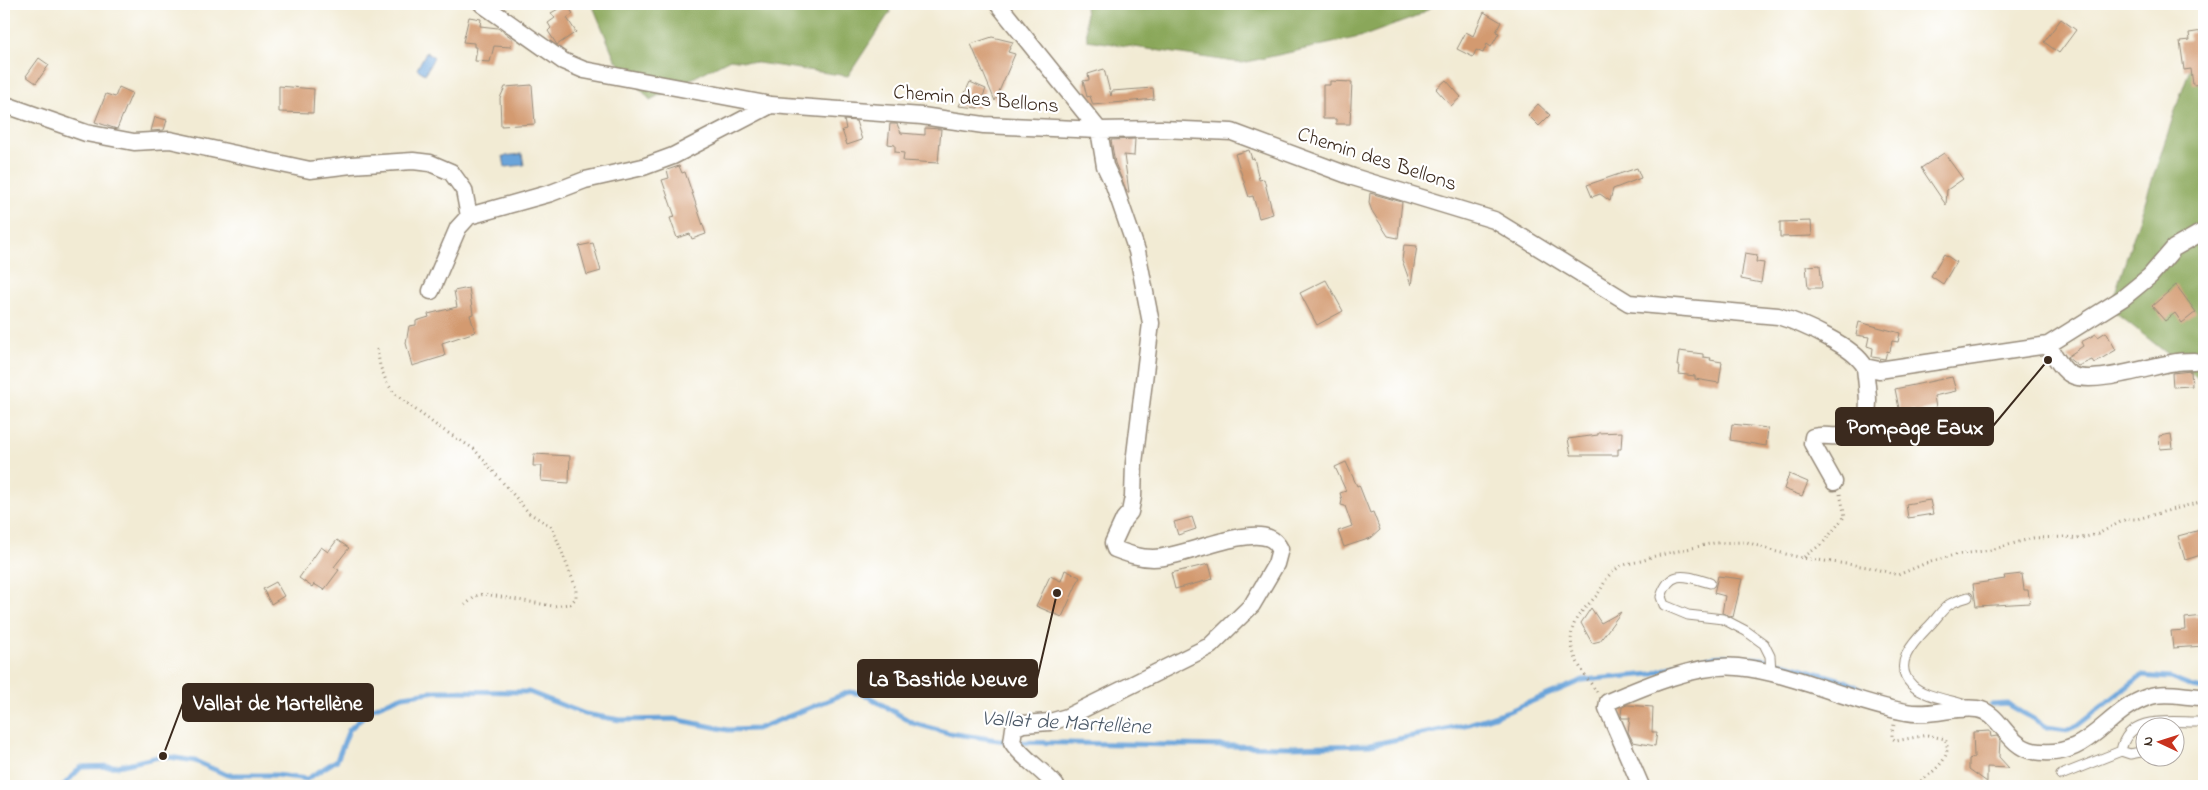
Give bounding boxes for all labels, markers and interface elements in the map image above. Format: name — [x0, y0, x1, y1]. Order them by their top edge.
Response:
street label: Chemin des Bellons — [892, 78, 1060, 122]
street label: Chemin des Bellons — [1293, 120, 1461, 200]
callout: Pompage Eaux — [1836, 408, 1993, 445]
text: Pompage Eaux — [1847, 413, 1983, 446]
callout: La Bastide Neuve — [858, 660, 1037, 697]
text: La Bastide Neuve — [869, 665, 1028, 697]
callout: Vallat de Martellène — [183, 684, 373, 721]
text: Vallat de Martellène — [192, 689, 364, 721]
water label: Vallat de Martellène — [981, 704, 1153, 744]
north arrow — [2136, 718, 2186, 768]
text: N — [2138, 736, 2159, 747]

